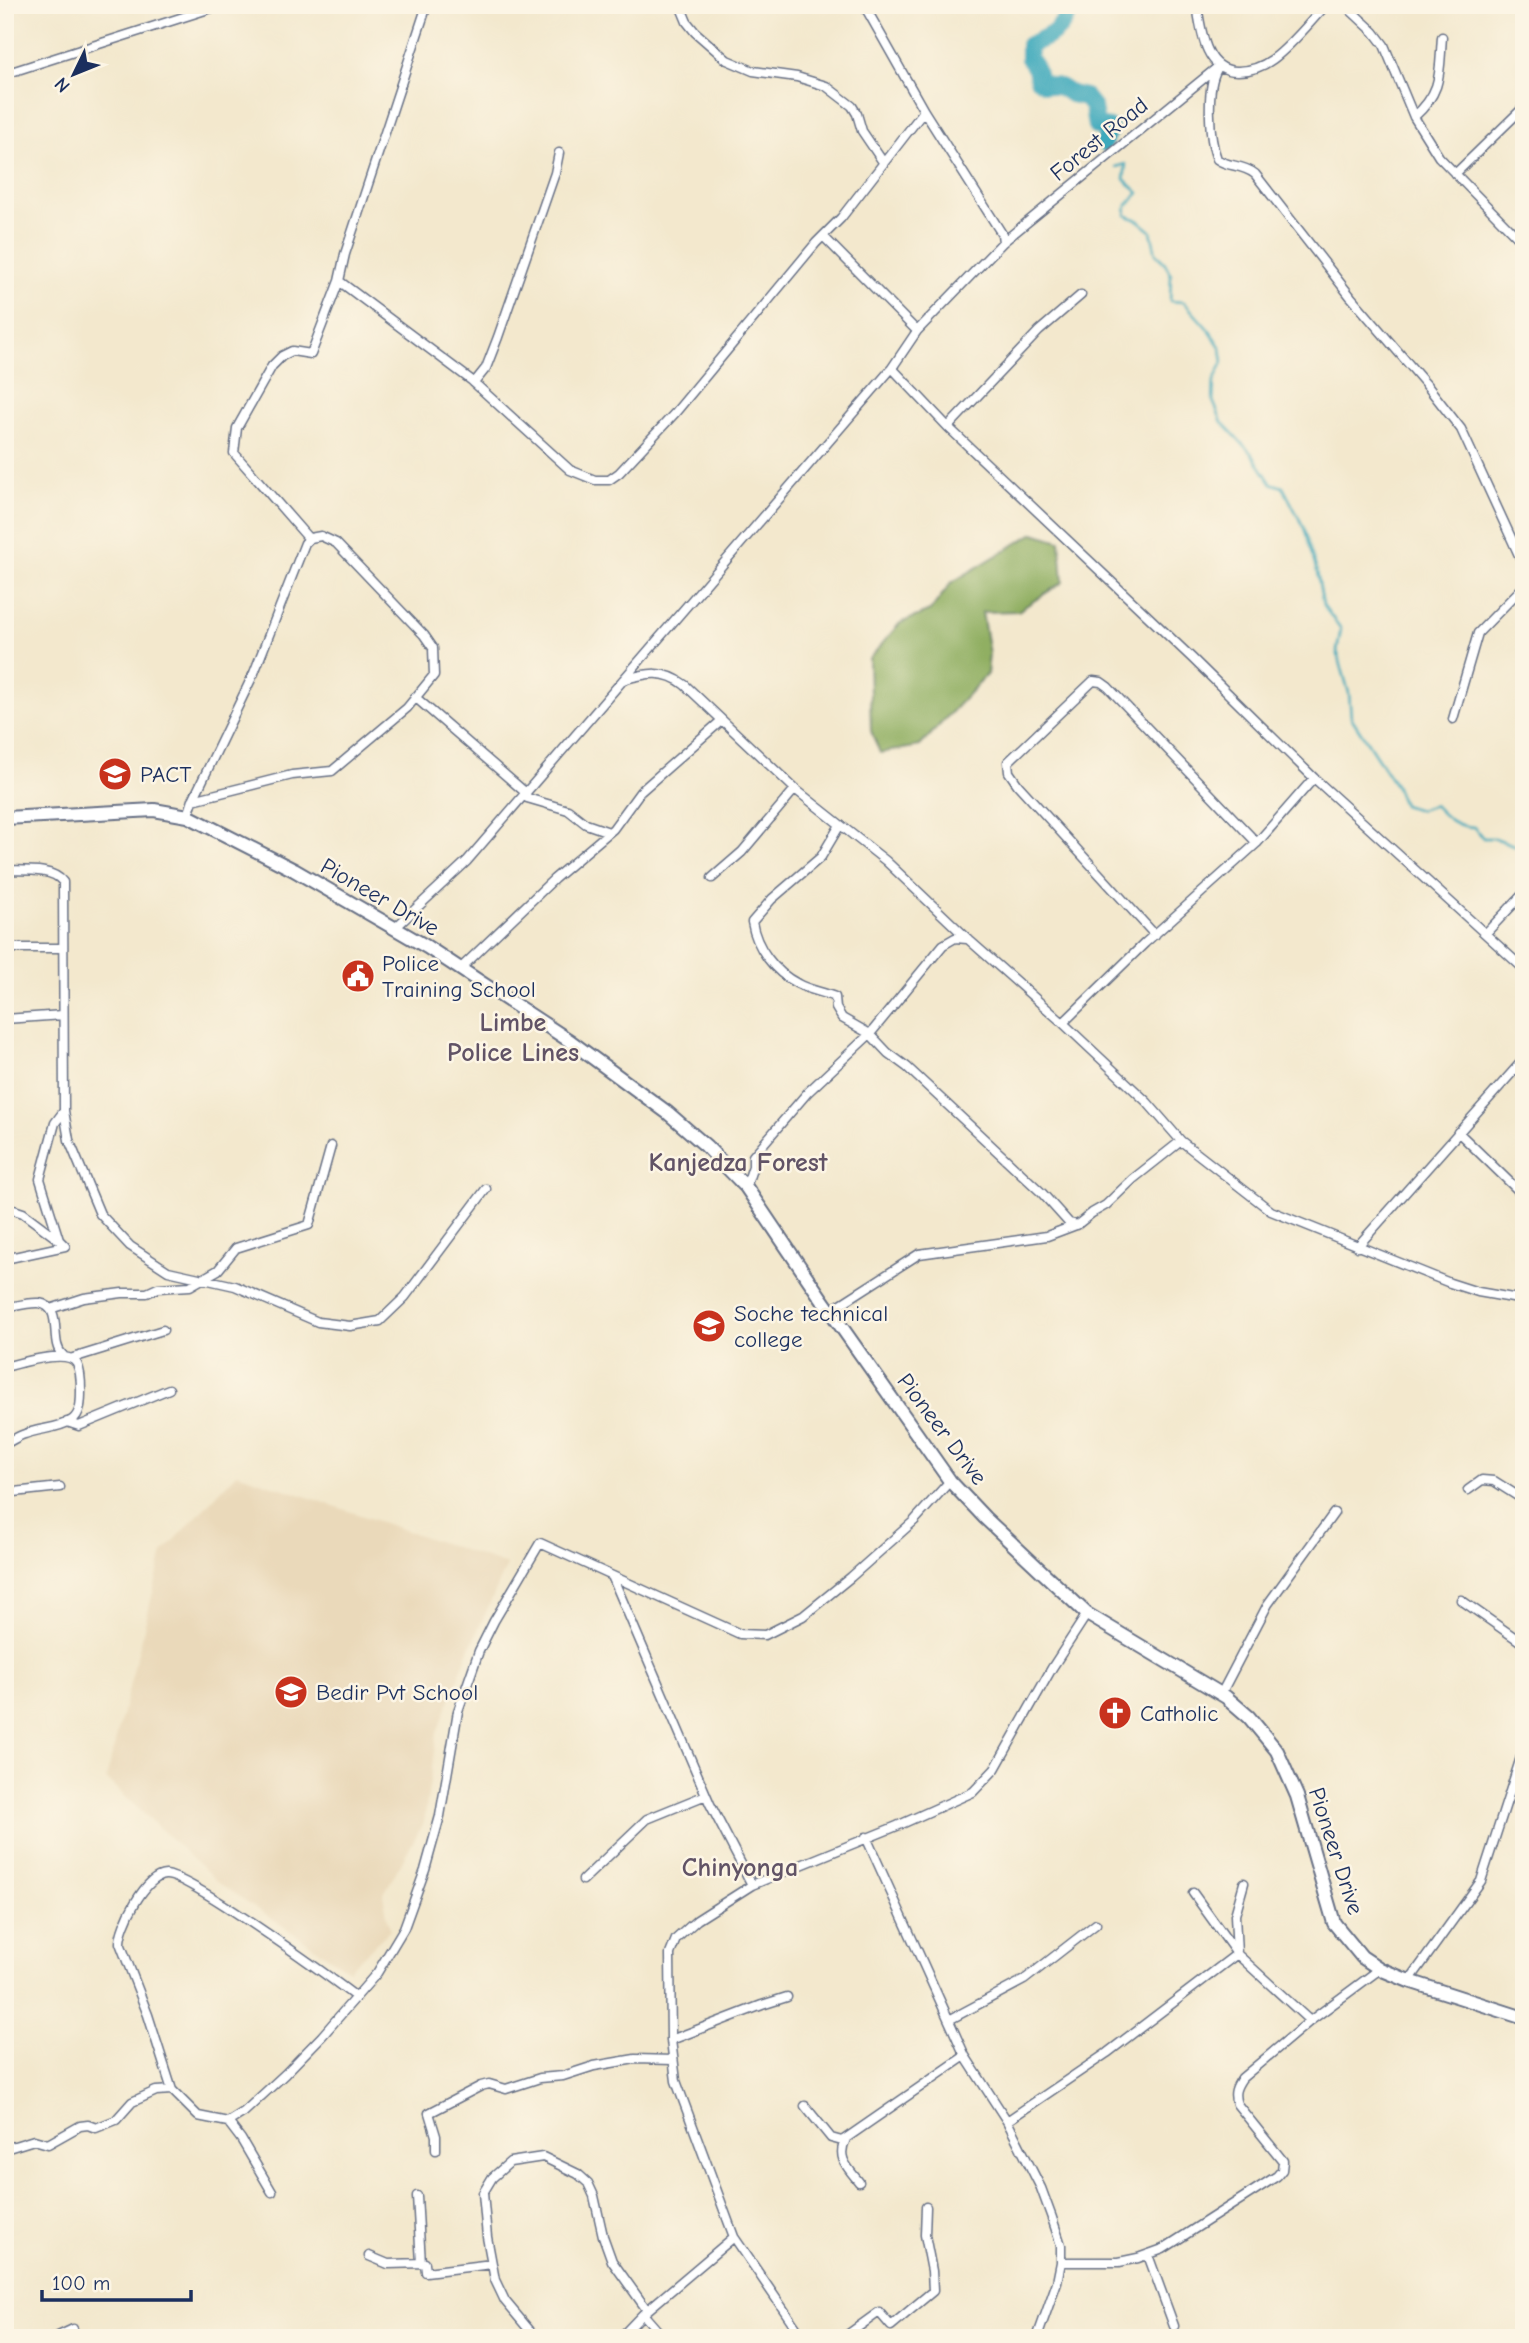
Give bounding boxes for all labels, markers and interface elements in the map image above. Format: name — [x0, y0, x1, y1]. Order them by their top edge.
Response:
north arrow — [38, 38, 108, 108]
text: N — [50, 73, 75, 97]
street label: Forest Road — [1045, 91, 1153, 187]
school or university icon: PACT — [96, 755, 134, 793]
place label: PACT — [140, 761, 191, 788]
street label: Pioneer Drive — [316, 852, 444, 942]
place label: Police Training School — [382, 950, 536, 1003]
public building icon: Police Training School — [339, 957, 377, 995]
district label: Limbe Police Lines — [447, 1008, 579, 1068]
district label: Kanjedza Forest — [649, 1148, 828, 1178]
place label: Soche technical college — [734, 1300, 888, 1353]
school or university icon: Soche technical college — [690, 1307, 728, 1345]
street label: Pioneer Drive — [891, 1368, 993, 1490]
school or university icon: Bedir Pvt School — [272, 1673, 310, 1711]
place label: Bedir Pvt School — [316, 1679, 478, 1706]
church icon: Catholic — [1096, 1694, 1134, 1732]
place label: Catholic — [1140, 1700, 1218, 1727]
street label: Pioneer Drive — [1303, 1784, 1369, 1918]
district label: Chinyonga — [682, 1853, 798, 1883]
scale bar — [42, 2259, 191, 2303]
text: 100 m — [52, 2271, 110, 2295]

